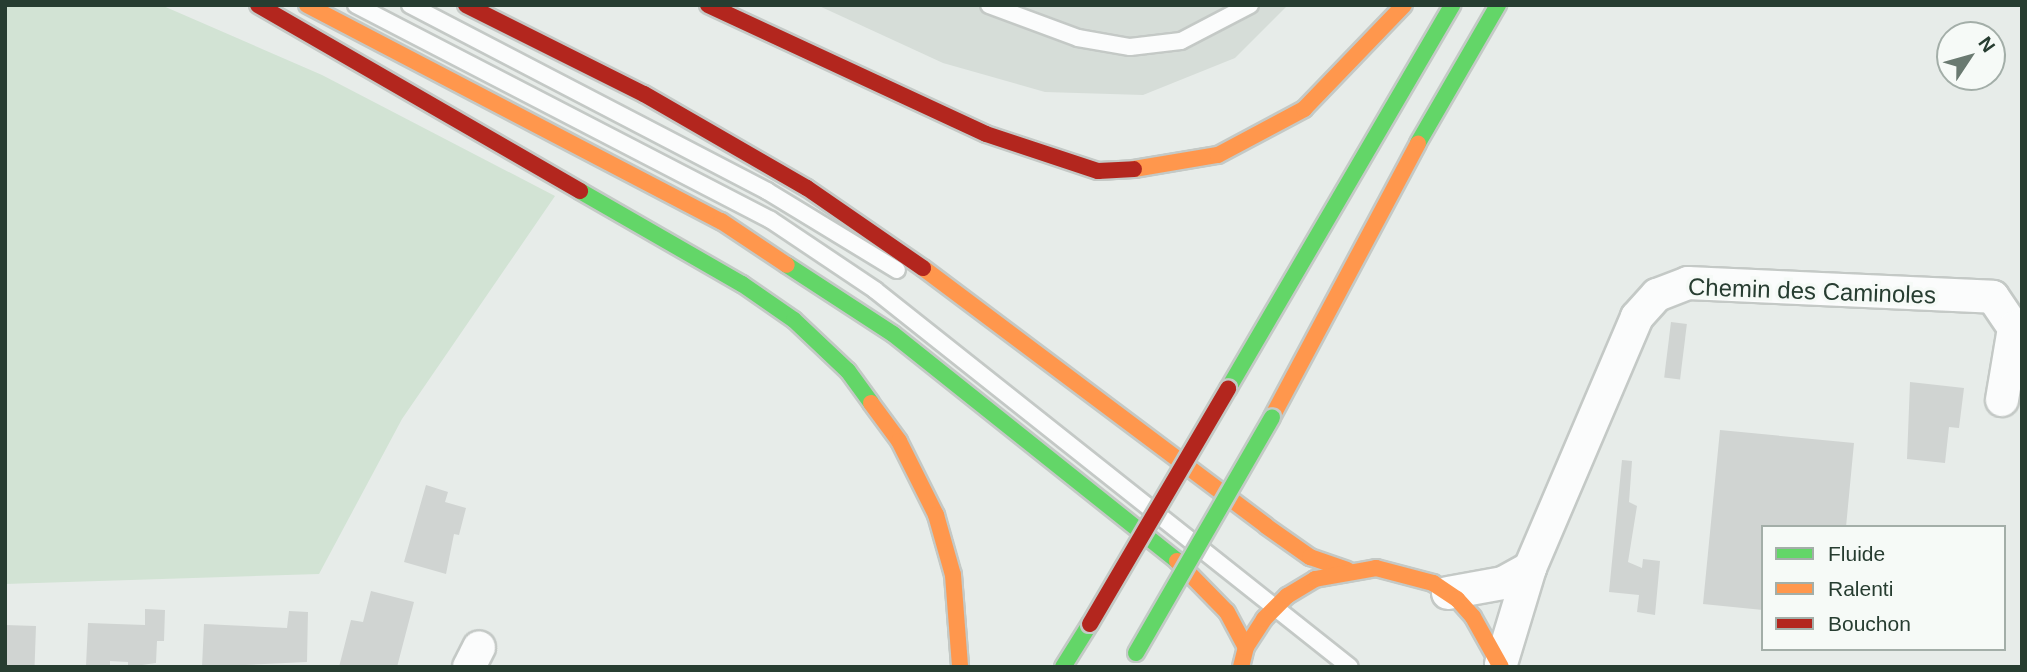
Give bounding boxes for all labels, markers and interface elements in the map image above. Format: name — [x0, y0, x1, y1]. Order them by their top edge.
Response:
north arrow — [1936, 21, 2006, 91]
text: N — [1974, 33, 1999, 56]
street label: Chemin des Caminoles — [1688, 272, 1936, 310]
legend — [1761, 525, 2006, 651]
text: Fluide — [1828, 542, 1885, 565]
text: Ralenti — [1828, 577, 1893, 600]
text: Bouchon — [1828, 612, 1911, 635]

